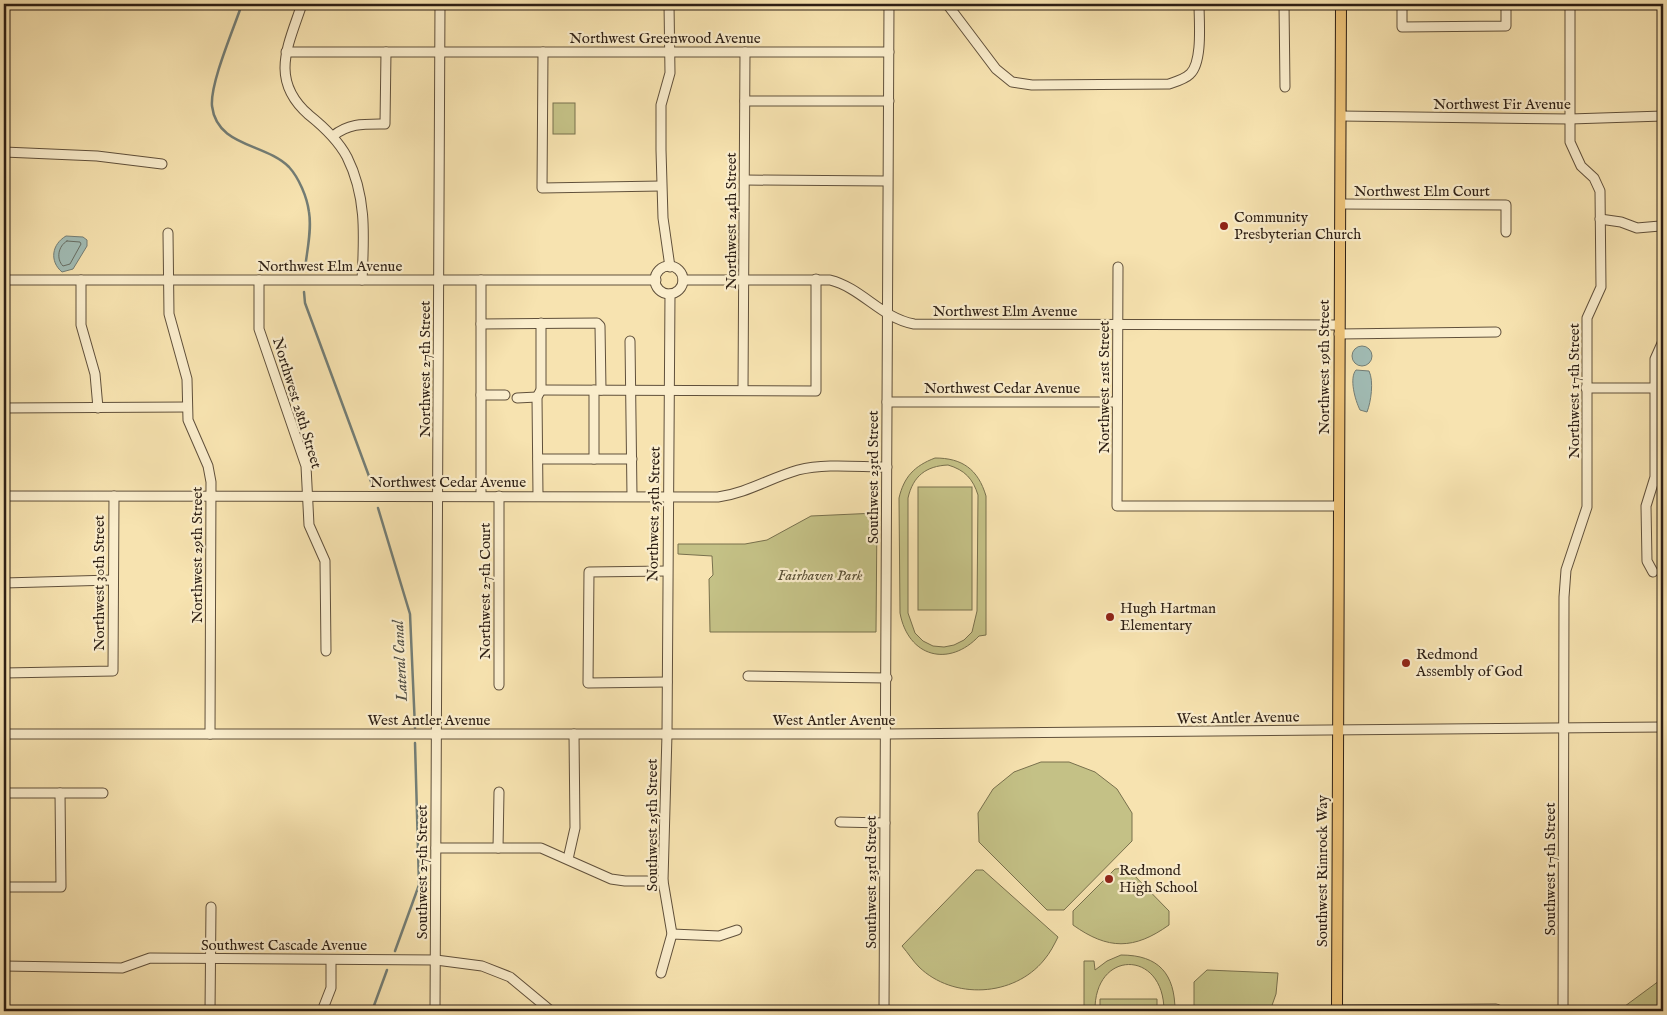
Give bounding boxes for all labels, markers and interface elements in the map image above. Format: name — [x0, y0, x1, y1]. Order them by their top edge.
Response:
street label: Northwest Greenwood Avenue — [569, 29, 761, 48]
street label: Northwest Fir Avenue — [1433, 95, 1571, 114]
street label: Northwest 24th Street — [722, 152, 741, 290]
street label: Northwest Elm Court — [1354, 182, 1490, 201]
place label: Community Presbyterian Church — [1234, 208, 1361, 244]
marker: Community Presbyterian Church — [1218, 220, 1230, 232]
street label: Northwest Elm Avenue — [258, 257, 402, 276]
street label: Northwest 19th Street — [1315, 299, 1334, 435]
street label: Northwest 27th Street — [416, 301, 435, 437]
street label: Northwest Elm Avenue — [933, 302, 1077, 321]
street label: Northwest 21st Street — [1095, 321, 1114, 453]
street label: Northwest 17th Street — [1565, 323, 1584, 459]
street label: Northwest 28th Street — [268, 335, 326, 471]
street label: Northwest Cedar Avenue — [924, 379, 1080, 398]
street label: Southwest 23rd Street — [864, 410, 883, 544]
street label: Northwest 25th Street — [643, 446, 665, 582]
street label: Northwest Cedar Avenue — [370, 473, 526, 492]
street label: Northwest 29th Street — [188, 487, 207, 623]
street label: Northwest 30th Street — [90, 515, 109, 651]
street label: Northwest 27th Court — [476, 523, 495, 659]
park label: Fairhaven Park — [777, 566, 863, 585]
place label: Hugh Hartman Elementary — [1120, 599, 1216, 635]
marker: Hugh Hartman Elementary — [1104, 611, 1116, 623]
water label: Lateral Canal — [389, 619, 413, 703]
place label: Redmond Assembly of God — [1415, 645, 1523, 681]
marker: Redmond Assembly of God — [1400, 657, 1412, 669]
street label: West Antler Avenue — [1176, 707, 1300, 729]
street label: West Antler Avenue — [368, 711, 491, 730]
street label: West Antler Avenue — [773, 711, 896, 730]
street label: Southwest 25th Street — [643, 759, 662, 891]
street label: Southwest Rimrock Way — [1313, 794, 1332, 947]
street label: Southwest 17th Street — [1541, 802, 1560, 936]
street label: Southwest 27th Street — [413, 805, 432, 939]
street label: Southwest 23rd Street — [862, 815, 881, 949]
place label: Redmond High School — [1119, 861, 1198, 897]
marker: Redmond High School — [1103, 873, 1115, 885]
street label: Southwest Cascade Avenue — [201, 936, 367, 955]

